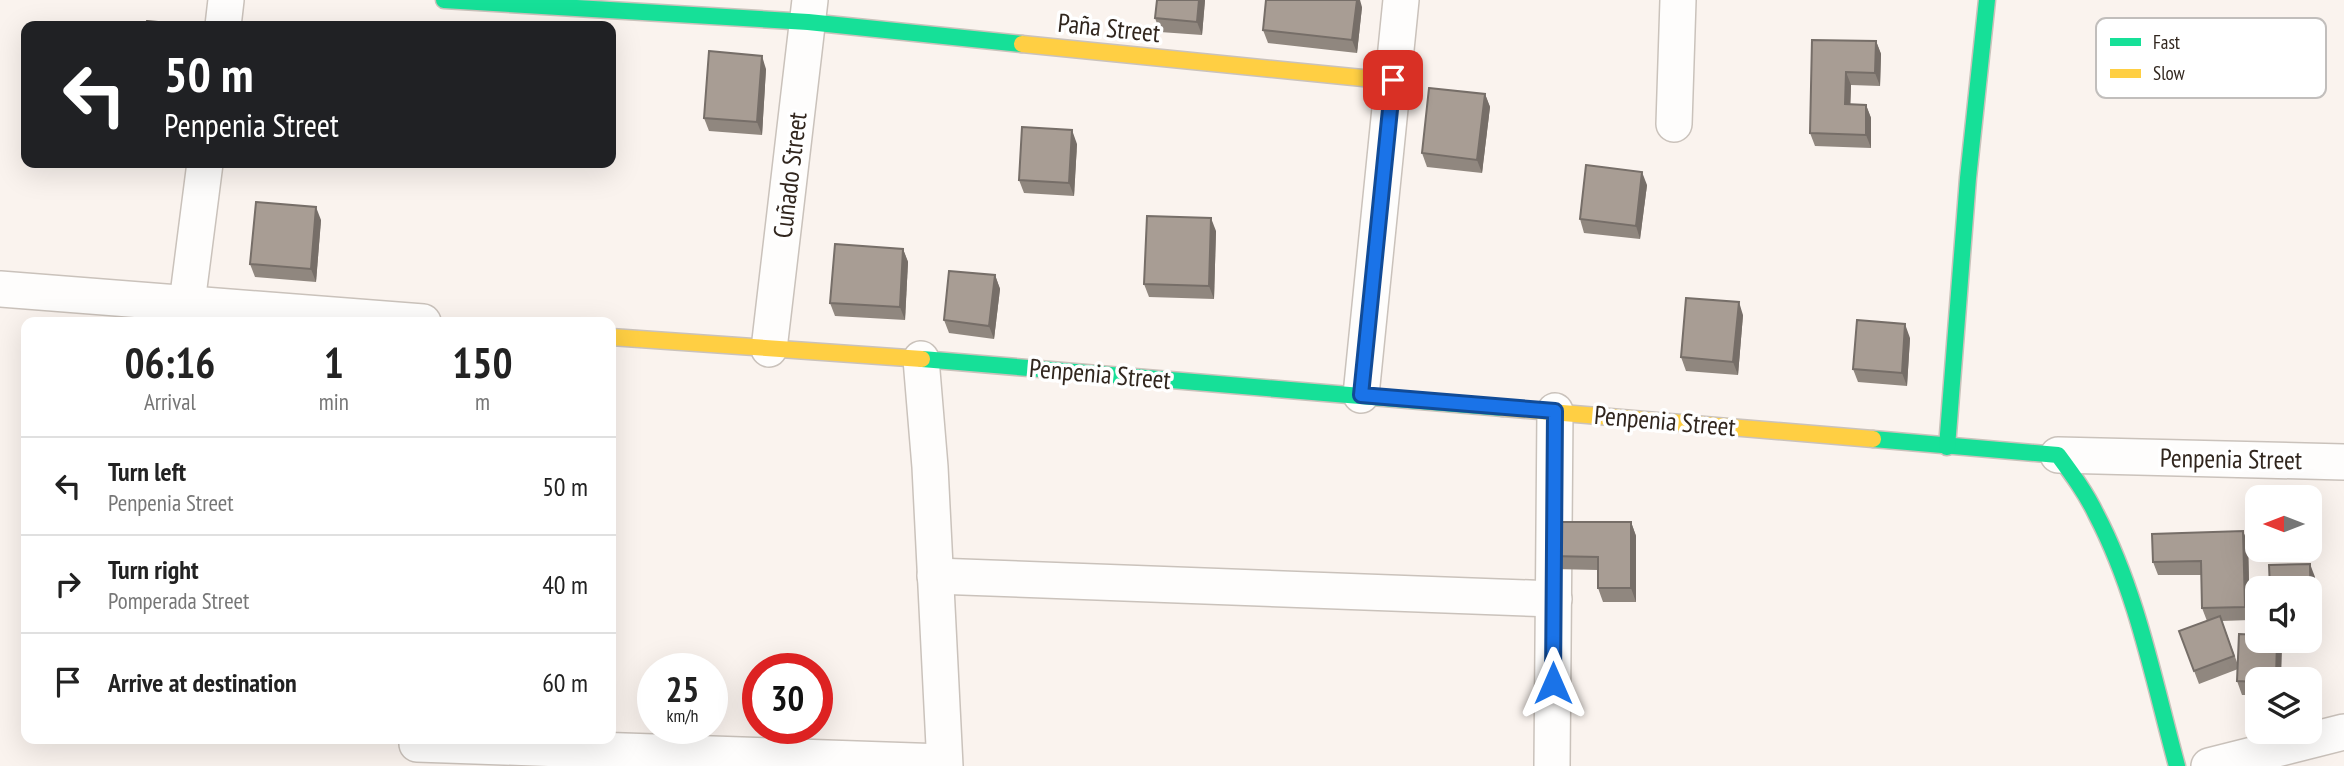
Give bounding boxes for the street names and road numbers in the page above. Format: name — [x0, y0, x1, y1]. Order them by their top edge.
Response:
street label: Paña Street — [1056, 6, 1162, 49]
street label: Cuñado Street — [765, 110, 814, 240]
street label: Penpenia Street — [1028, 351, 1172, 396]
street label: Penpenia Street — [1593, 398, 1737, 443]
street label: Penpenia Street — [2160, 441, 2302, 476]

